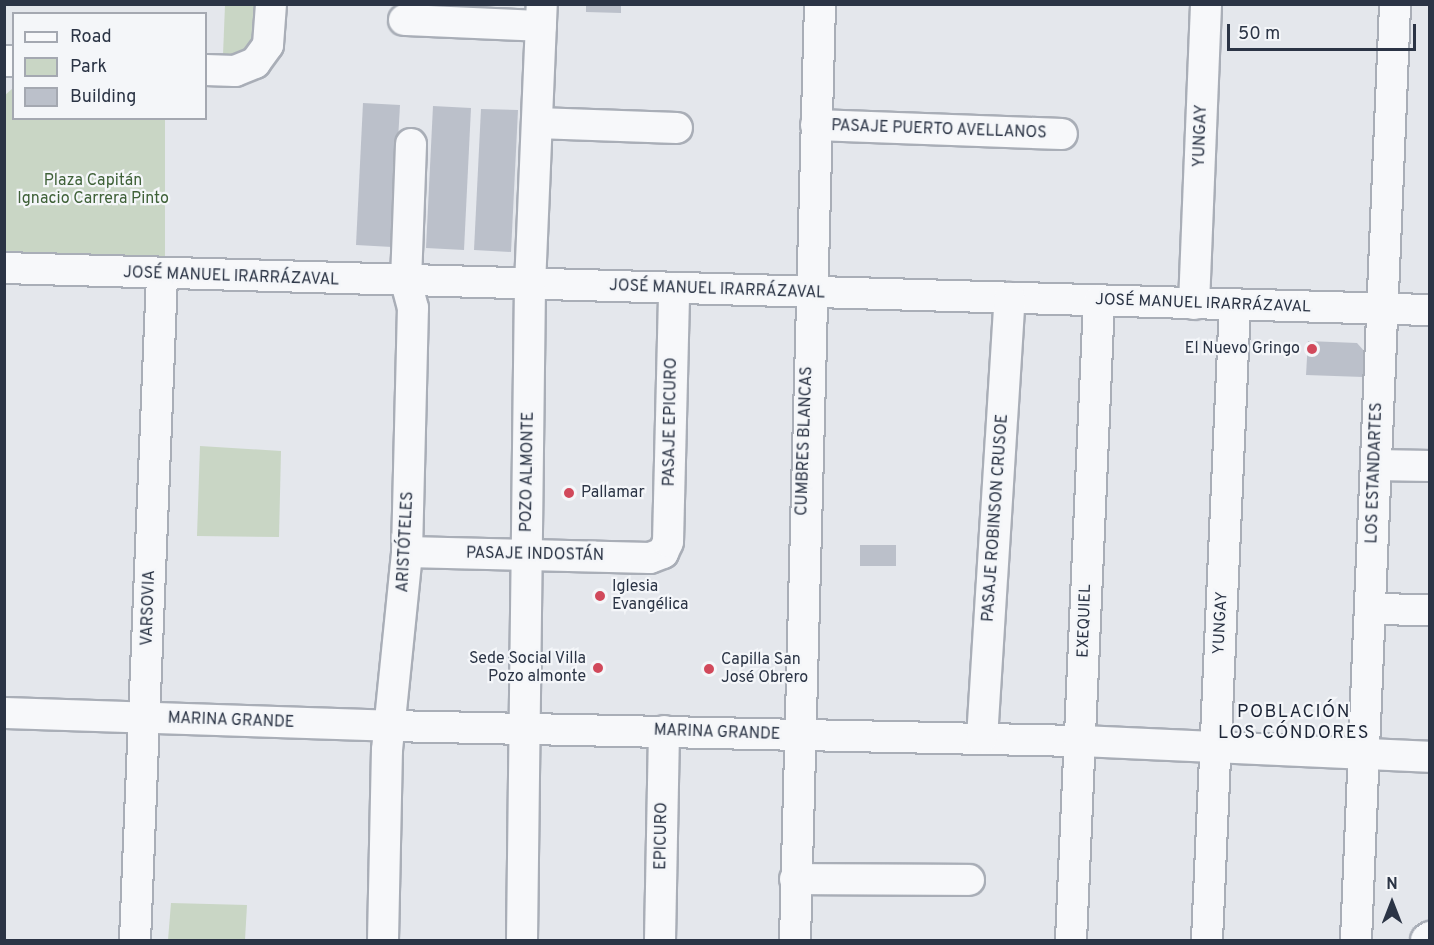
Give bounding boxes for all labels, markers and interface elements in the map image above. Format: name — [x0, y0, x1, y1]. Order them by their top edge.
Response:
legend — [12, 12, 207, 120]
scale bar — [1230, 12, 1419, 50]
text: 50 m — [1238, 23, 1280, 46]
text: Road — [70, 26, 112, 49]
text: Park — [70, 56, 107, 79]
text: Building — [70, 86, 136, 109]
street label: YUNGAY — [1190, 104, 1212, 168]
street label: PASAJE PUERTO AVELLANOS — [831, 117, 1047, 143]
park label: Plaza Capitán Ignacio Carrera Pinto — [17, 171, 169, 209]
street label: JOSÉ MANUEL IRARRÁZAVAL — [123, 264, 339, 290]
street label: JOSÉ MANUEL IRARRÁZAVAL — [609, 277, 825, 303]
street label: JOSÉ MANUEL IRARRÁZAVAL — [1095, 291, 1311, 317]
place label: El Nuevo Gringo — [1185, 339, 1300, 359]
marker: El Nuevo Gringo — [1305, 342, 1319, 356]
street label: PASAJE EPICURO — [660, 357, 682, 487]
street label: CUMBRES BLANCAS — [793, 366, 817, 516]
street label: LOS ESTANDARTES — [1363, 402, 1387, 544]
street label: POZO ALMONTE — [517, 411, 539, 533]
street label: PASAJE ROBINSON CRUSOE — [979, 413, 1013, 623]
place label: Pallamar — [581, 483, 645, 503]
marker: Pallamar — [562, 486, 576, 500]
street label: ARISTÓTELES — [394, 491, 418, 593]
street label: PASAJE INDOSTÁN — [466, 544, 604, 566]
street label: VARSOVIA — [138, 570, 160, 646]
place label: Iglesia Evangélica — [612, 577, 689, 615]
street label: EXEQUIEL — [1074, 584, 1096, 658]
marker: Iglesia Evangélica — [593, 589, 607, 603]
street label: YUNGAY — [1210, 591, 1232, 655]
place label: Sede Social Villa Pozo almonte — [468, 649, 586, 687]
place label: Capilla San José Obrero — [721, 650, 808, 688]
marker: Sede Social Villa Pozo almonte — [591, 661, 605, 675]
marker: Capilla San José Obrero — [702, 662, 716, 676]
district label: POBLACIÓN LOS CÓNDORES — [1218, 703, 1370, 746]
street label: MARINA GRANDE — [167, 709, 295, 733]
street label: MARINA GRANDE — [653, 721, 781, 745]
street label: EPICURO — [652, 802, 672, 870]
north arrow — [1362, 873, 1422, 933]
text: N — [1386, 875, 1398, 895]

